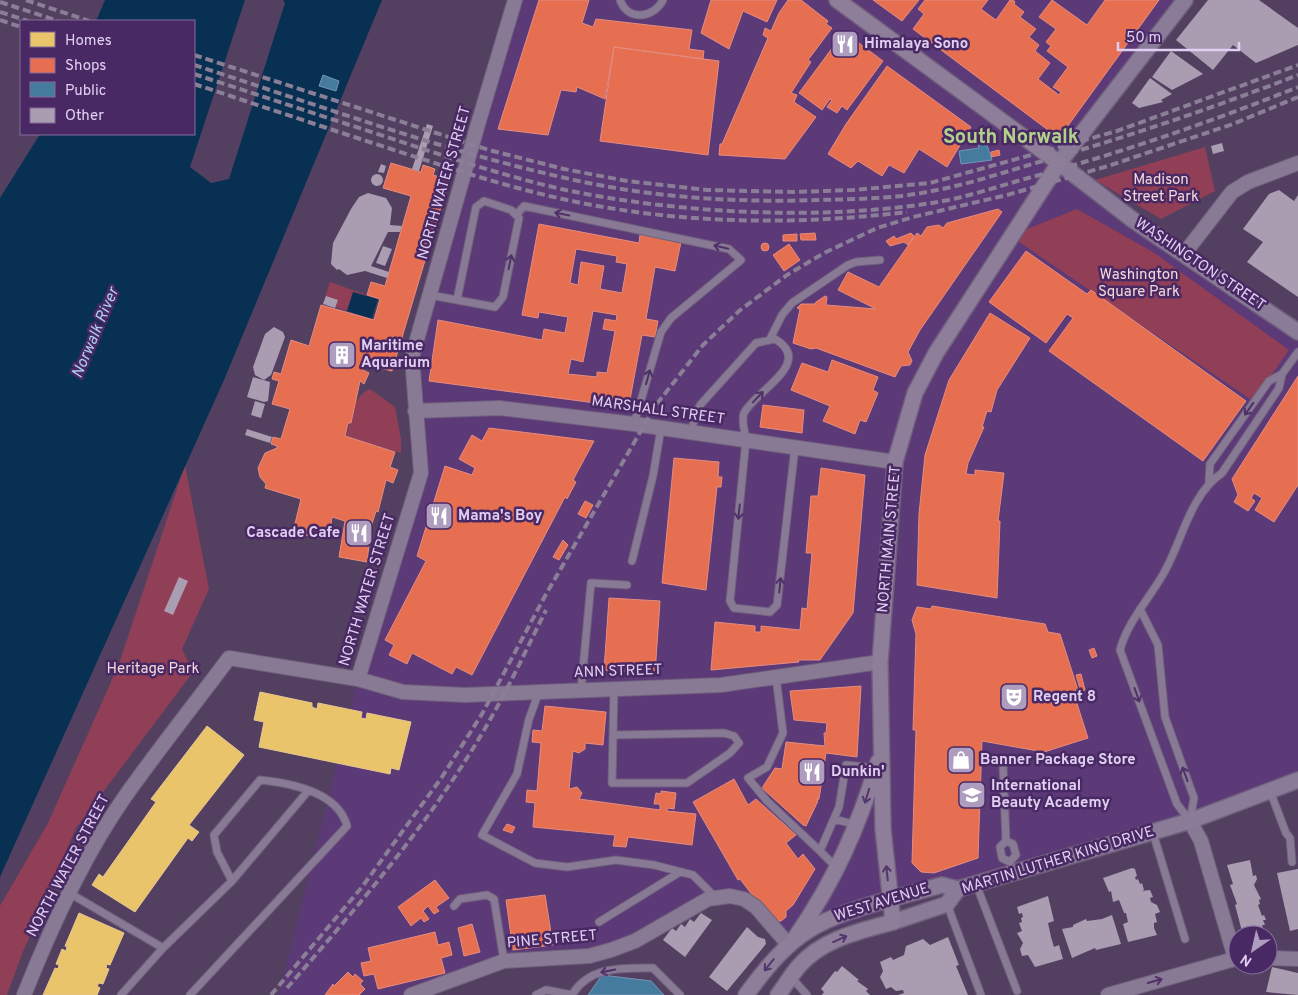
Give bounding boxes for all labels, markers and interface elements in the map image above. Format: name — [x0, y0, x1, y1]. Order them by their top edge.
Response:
legend — [20, 20, 195, 135]
scale bar — [1118, 20, 1239, 52]
restaurant icon: Himalaya Sono — [830, 29, 860, 59]
text: 50 m — [1126, 29, 1161, 48]
text: Homes — [65, 32, 112, 51]
place label: Himalaya Sono — [864, 35, 968, 54]
text: Shops — [65, 57, 106, 76]
text: Public — [65, 82, 106, 101]
street label: NORTH WATER STREET — [414, 104, 476, 262]
text: Other — [65, 107, 104, 126]
district label: South Norwalk — [943, 125, 1079, 151]
park label: Madison Street Park — [1123, 171, 1199, 207]
one-way arrow — [554, 209, 570, 218]
street label: WASHINGTON STREET — [1131, 214, 1269, 316]
one-way arrow — [713, 242, 729, 251]
one-way arrow — [506, 255, 516, 271]
park label: Washington Square Park — [1098, 266, 1180, 302]
water label: Norwalk River — [68, 283, 125, 381]
place label: Maritime Aquarium — [361, 337, 430, 373]
building icon: Maritime Aquarium — [327, 340, 357, 370]
one-way arrow — [644, 369, 653, 385]
one-way arrow — [752, 391, 764, 403]
street label: MARSHALL STREET — [590, 392, 726, 430]
one-way arrow — [1244, 401, 1254, 415]
street label: NORTH MAIN STREET — [874, 465, 906, 613]
restaurant icon: Mama's Boy — [424, 501, 454, 531]
one-way arrow — [734, 504, 744, 520]
place label: Mama's Boy — [458, 507, 543, 526]
street label: NORTH WATER STREET — [336, 511, 400, 669]
restaurant icon: Cascade Cafe — [344, 518, 374, 548]
place label: Cascade Cafe — [246, 524, 340, 543]
one-way arrow — [775, 578, 785, 594]
park label: Heritage Park — [107, 660, 199, 679]
street label: ANN STREET — [573, 661, 663, 683]
theatre icon: Regent 8 — [999, 682, 1029, 712]
one-way arrow — [1133, 687, 1142, 703]
place label: Regent 8 — [1033, 688, 1096, 707]
shop icon: Banner Package Store — [946, 745, 976, 775]
place label: Banner Package Store — [980, 751, 1136, 770]
restaurant icon: Dunkin' — [797, 757, 827, 787]
place label: Dunkin' — [831, 763, 885, 782]
one-way arrow — [1180, 767, 1189, 783]
place label: International Beauty Academy — [991, 777, 1110, 813]
school or university icon: International Beauty Academy — [957, 780, 987, 810]
one-way arrow — [862, 787, 872, 803]
street label: NORTH WATER STREET — [23, 791, 115, 941]
street label: MARTIN LUTHER KING DRIVE — [960, 823, 1156, 899]
one-way arrow — [883, 866, 892, 882]
street label: WEST AVENUE — [832, 880, 932, 926]
north arrow — [1228, 925, 1278, 975]
street label: PINE STREET — [506, 927, 598, 953]
one-way arrow — [832, 933, 847, 943]
text: N — [1238, 950, 1255, 969]
one-way arrow — [763, 958, 774, 971]
one-way arrow — [600, 967, 616, 976]
one-way arrow — [1147, 976, 1163, 986]

